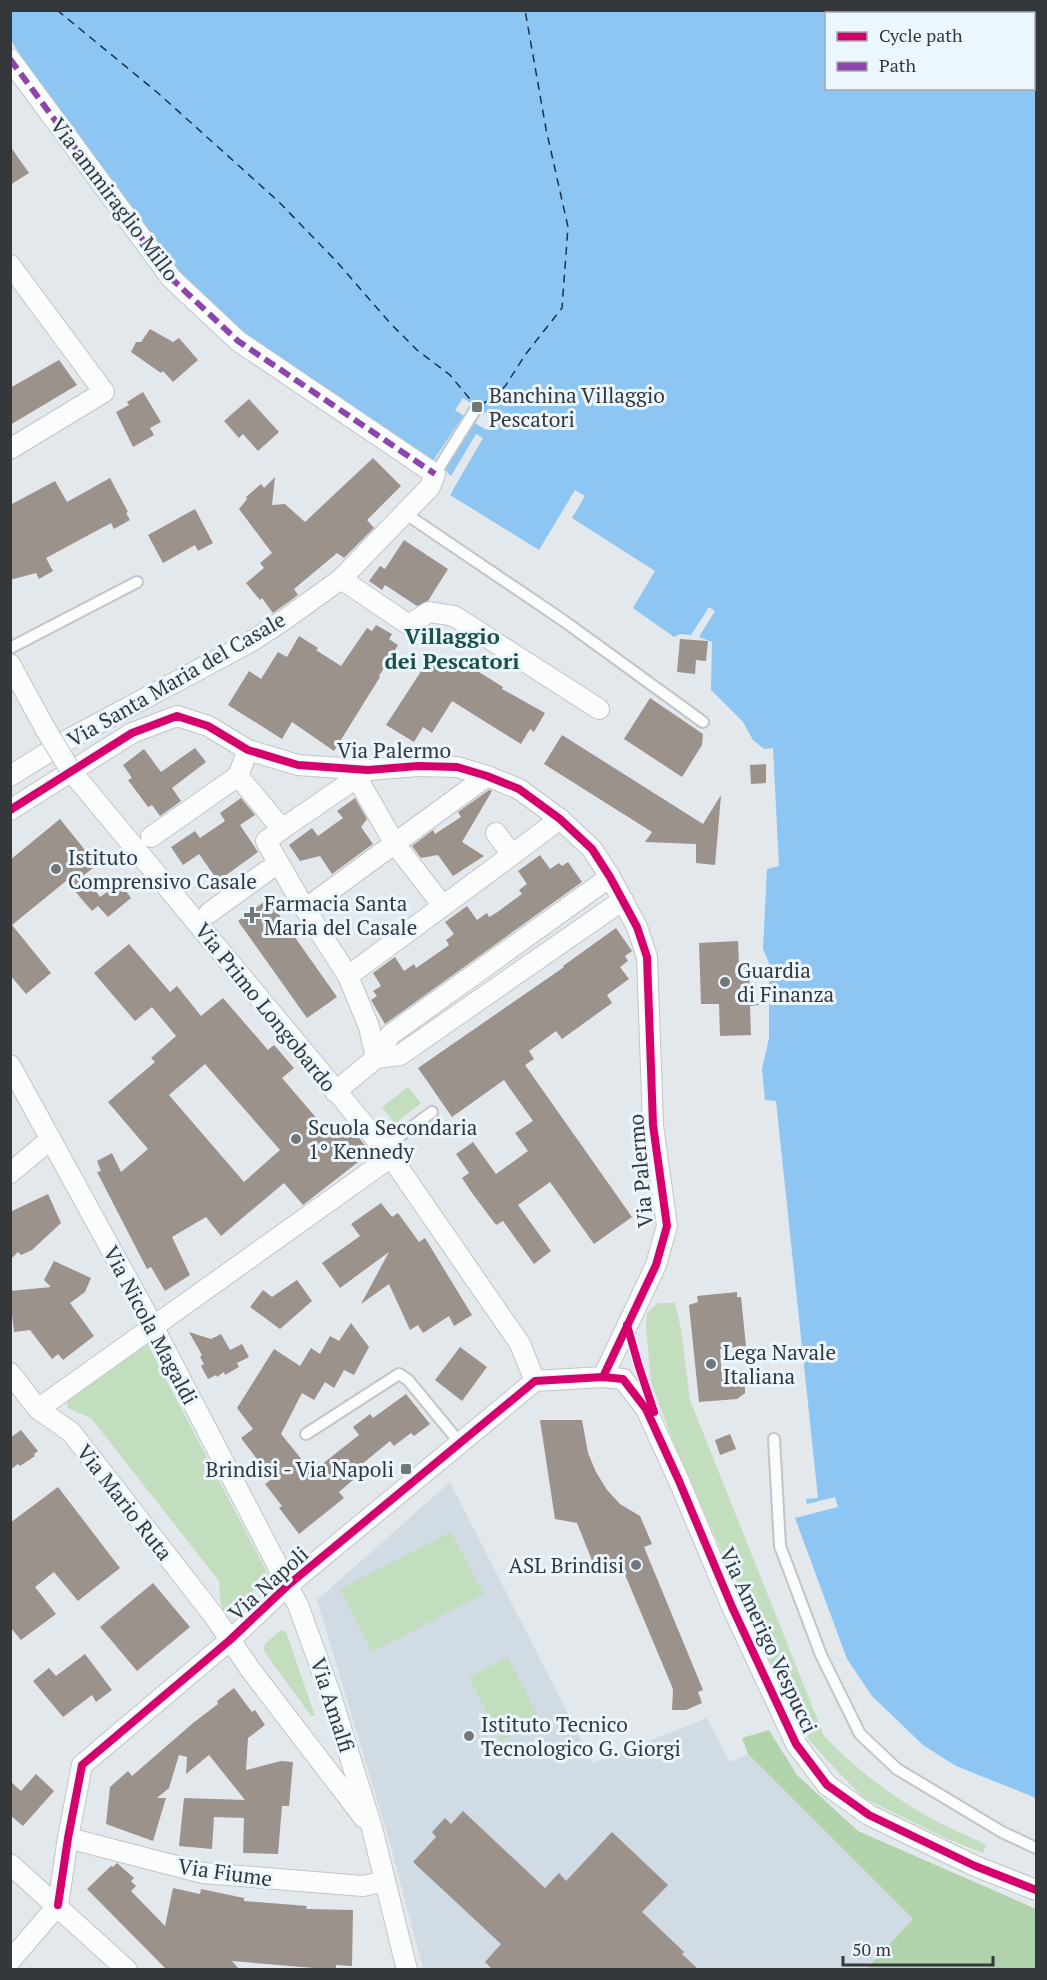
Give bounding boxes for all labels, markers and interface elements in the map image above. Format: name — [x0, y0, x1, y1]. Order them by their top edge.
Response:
legend — [825, 12, 1035, 90]
text: Cycle path — [879, 23, 963, 47]
text: Path — [879, 53, 916, 77]
street label: Via ammiraglio Millo — [44, 112, 186, 286]
place label: Banchina Villaggio Pescatori — [489, 381, 665, 433]
marker: Banchina Villaggio Pescatori — [470, 400, 484, 414]
street label: Via Santa Maria del Casale — [62, 605, 290, 753]
district label: Villaggio dei Pescatori — [385, 621, 519, 675]
street label: Via Palermo — [337, 736, 451, 764]
place label: Istituto Comprensivo Casale — [68, 843, 257, 895]
marker: Istituto Comprensivo Casale — [49, 862, 63, 876]
place label: Farmacia Santa Maria del Casale — [264, 889, 417, 941]
marker: Farmacia Santa Maria del Casale — [245, 908, 259, 922]
street label: Via Primo Longobardo — [189, 917, 343, 1097]
place label: Guardia di Finanza — [737, 956, 835, 1008]
marker: Guardia di Finanza — [718, 975, 732, 989]
place label: Scuola Secondaria 1° Kennedy — [308, 1113, 478, 1165]
street label: Via Palermo — [621, 1113, 659, 1229]
marker: Scuola Secondaria 1° Kennedy — [289, 1132, 303, 1146]
street label: Via Nicola Magaldi — [97, 1241, 205, 1409]
place label: Lega Navale Italiana — [723, 1338, 836, 1390]
marker: Lega Navale Italiana — [704, 1357, 718, 1371]
street label: Via Mario Ruta — [71, 1438, 179, 1566]
place label: Brindisi - Via Napoli — [205, 1455, 394, 1483]
marker: Brindisi - Via Napoli — [399, 1462, 413, 1476]
street label: Via Napoli — [222, 1540, 314, 1626]
street label: Via Amerigo Vespucci — [714, 1542, 824, 1738]
place label: ASL Brindisi — [509, 1551, 624, 1579]
marker: ASL Brindisi — [629, 1558, 643, 1572]
street label: Via Amalfi — [305, 1654, 361, 1756]
place label: Istituto Tecnico Tecnologico G. Giorgi — [481, 1710, 681, 1762]
marker: Istituto Tecnico Tecnologico G. Giorgi — [462, 1729, 476, 1743]
street label: Via Fiume — [176, 1852, 274, 1892]
scale bar — [843, 1929, 993, 1967]
text: 50 m — [852, 1937, 892, 1961]

